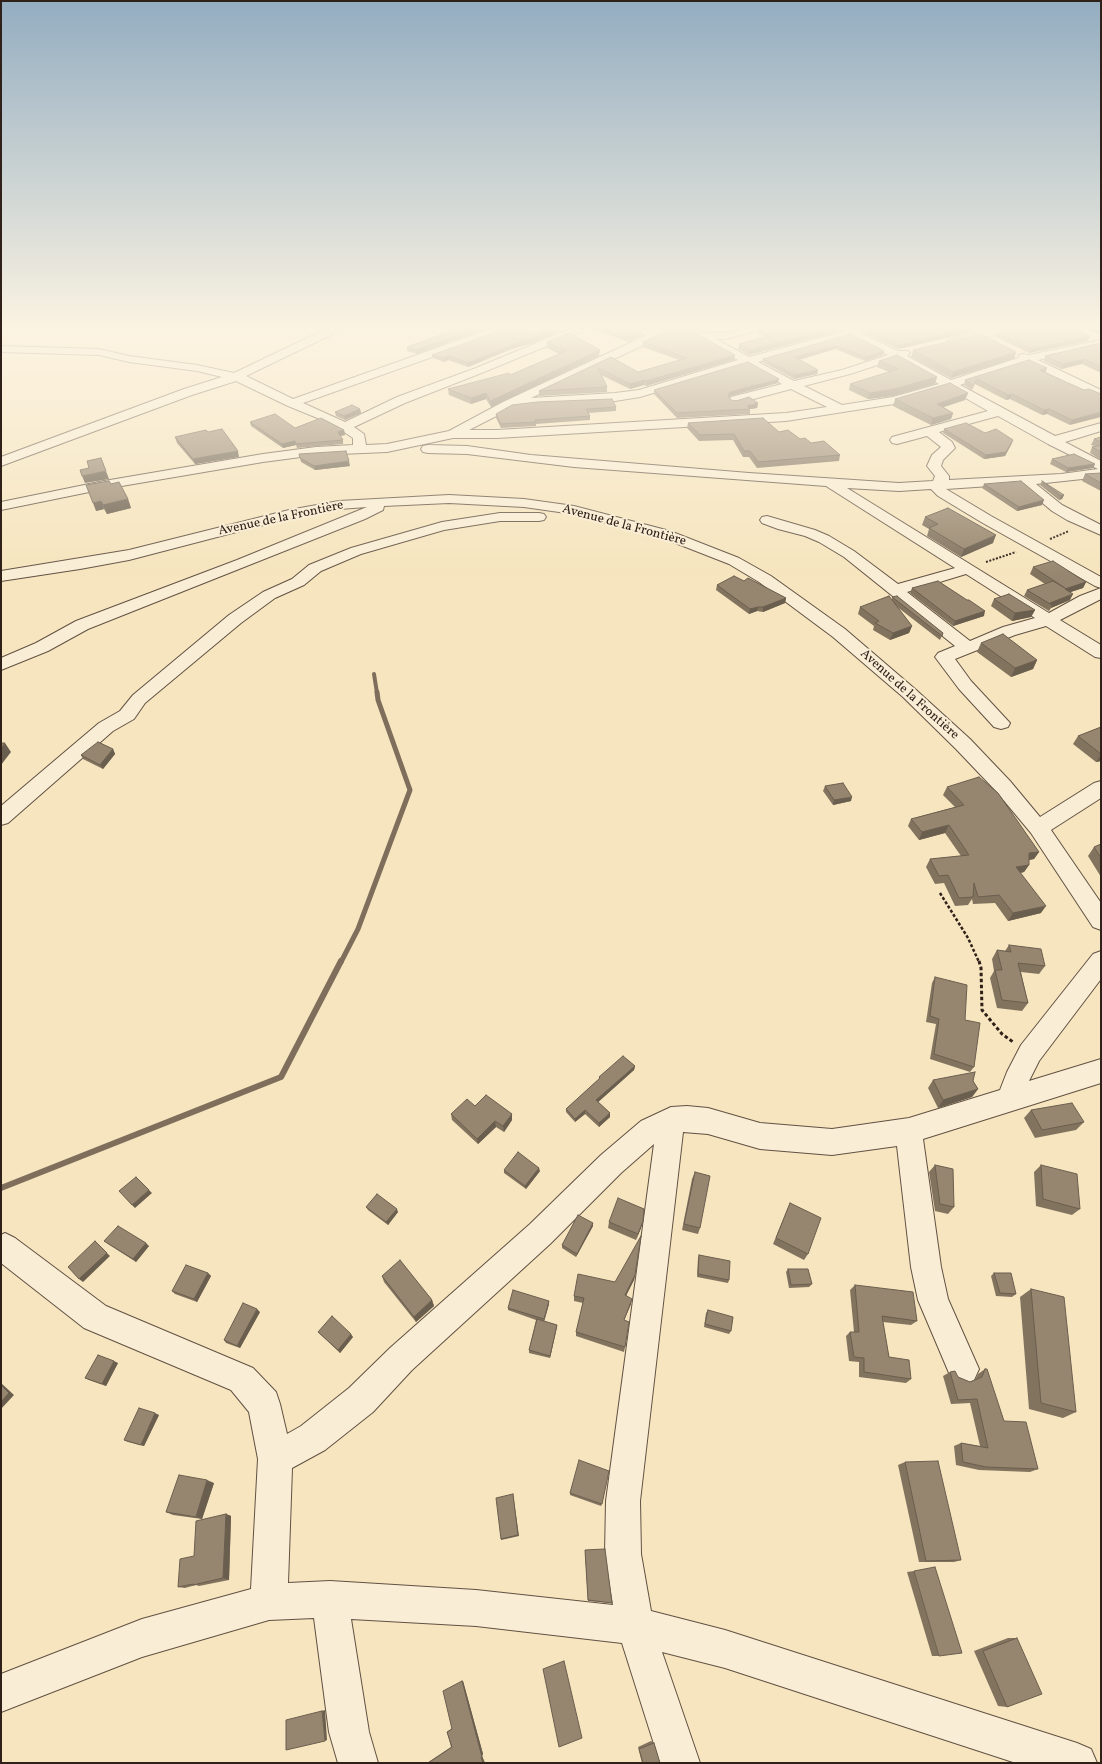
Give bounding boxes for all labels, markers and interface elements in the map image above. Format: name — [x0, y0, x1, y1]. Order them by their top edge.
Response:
street label: Avenue de la Frontière — [217, 498, 345, 540]
street label: Avenue de la Frontière — [560, 502, 688, 550]
street label: Avenue de la Frontière — [856, 647, 962, 743]

